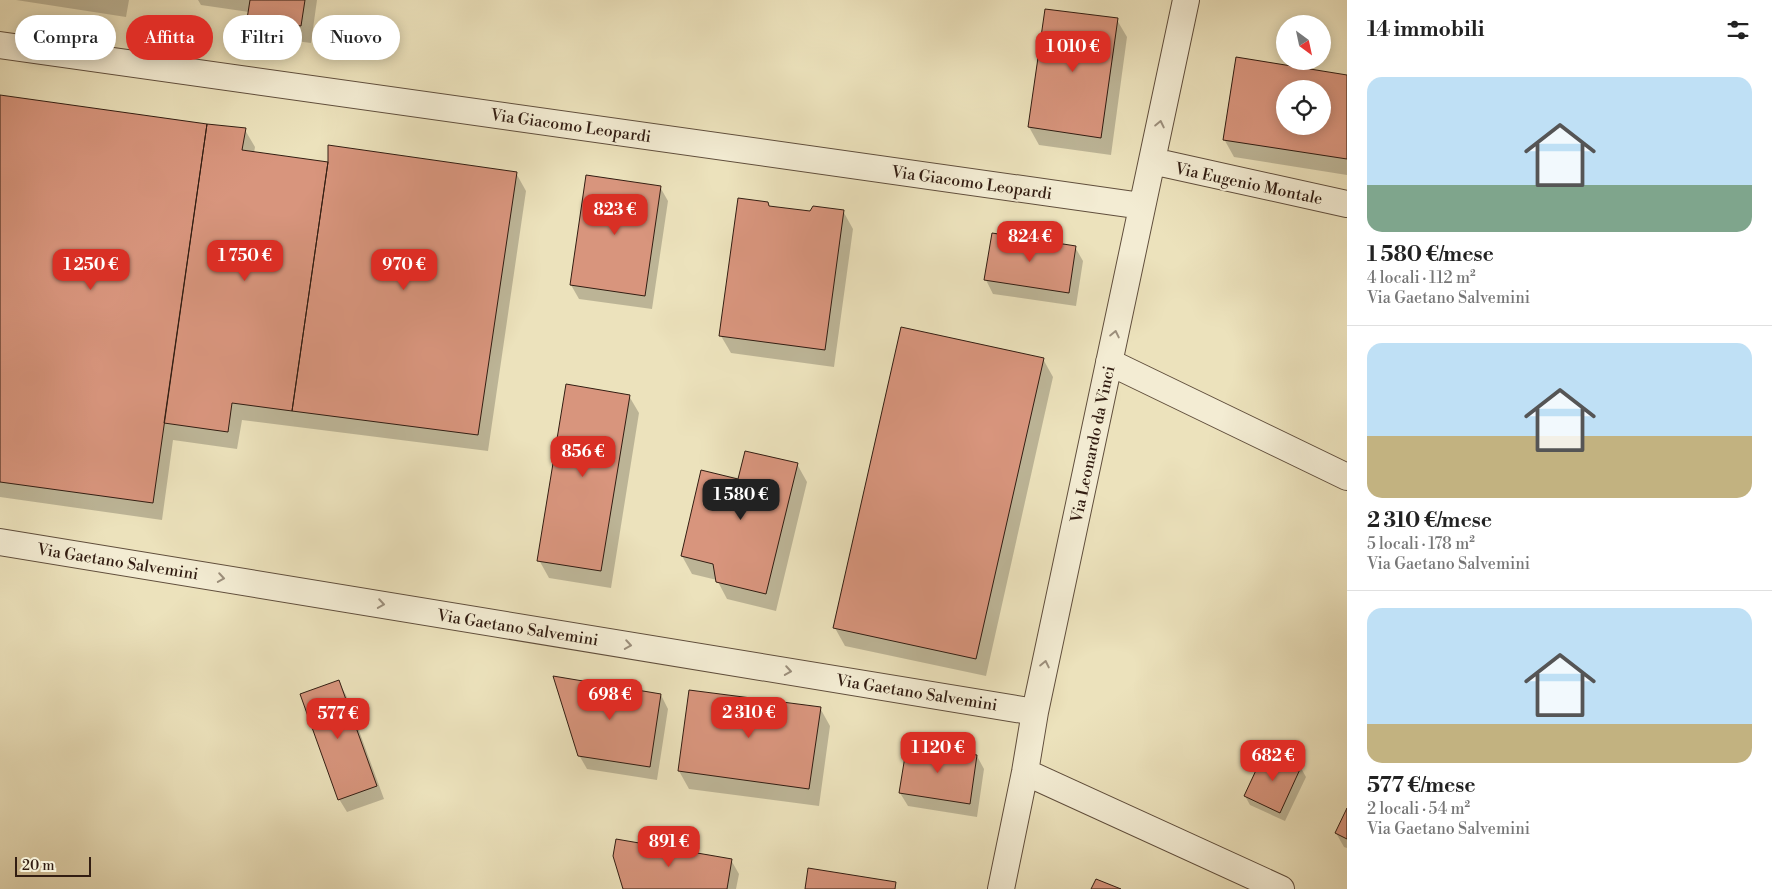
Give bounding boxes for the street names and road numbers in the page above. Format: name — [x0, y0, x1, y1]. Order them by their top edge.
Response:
street label: Via Giacomo Leopardi — [488, 105, 652, 147]
street label: Via Eugenio Montale — [1172, 158, 1324, 209]
street label: Via Giacomo Leopardi — [889, 162, 1053, 204]
street label: Via Leonardo da Vinci — [1066, 364, 1119, 525]
street label: Via Gaetano Salvemini — [35, 539, 200, 585]
street label: Via Gaetano Salvemini — [435, 605, 600, 651]
street label: Via Gaetano Salvemini — [834, 670, 999, 716]

